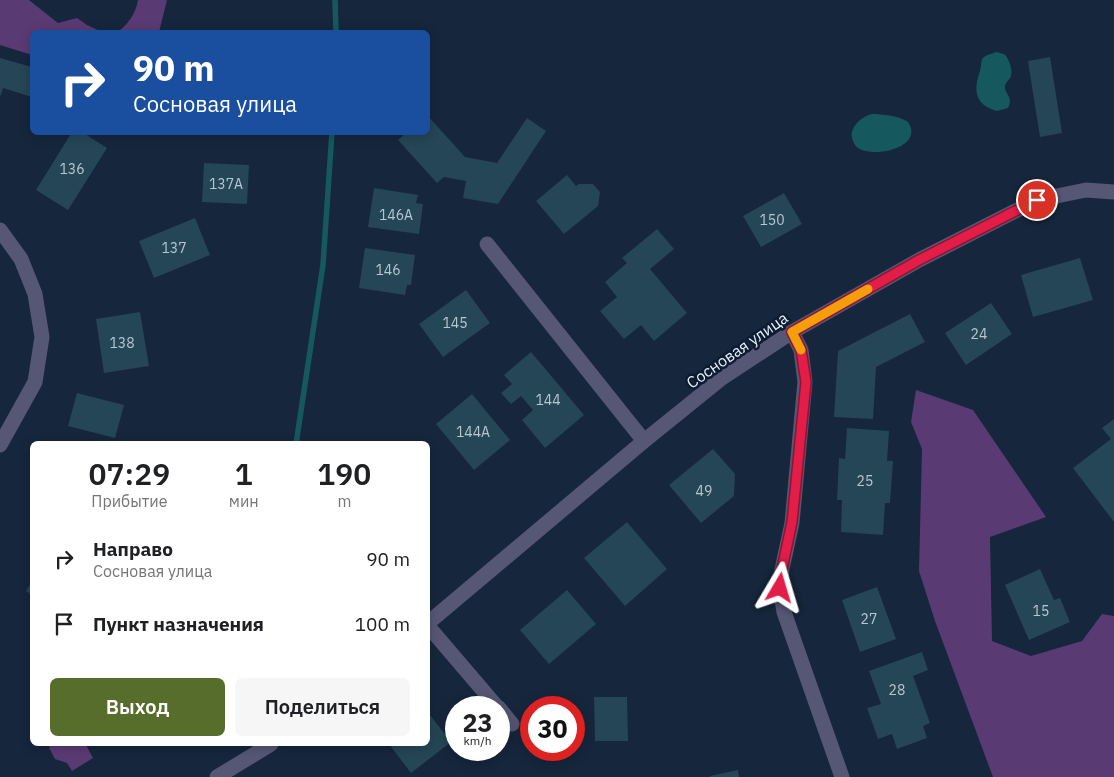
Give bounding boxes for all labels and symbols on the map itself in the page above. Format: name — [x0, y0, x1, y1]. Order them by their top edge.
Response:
house number: 136 — [59, 160, 85, 178]
house number: 137А — [209, 175, 243, 193]
pin — [1016, 179, 1058, 221]
house number: 146А — [379, 206, 413, 224]
house number: 150 — [759, 211, 785, 229]
house number: 137 — [161, 239, 187, 257]
house number: 146 — [375, 261, 401, 279]
street label: Сосновая улица — [682, 307, 792, 392]
house number: 145 — [442, 314, 468, 332]
house number: 24 — [971, 325, 987, 343]
house number: 138 — [109, 334, 135, 352]
house number: 144 — [535, 391, 561, 409]
house number: 144А — [456, 423, 490, 441]
house number: 25 — [857, 472, 873, 490]
house number: 49 — [696, 482, 712, 500]
position arrow — [753, 561, 805, 613]
house number: 15 — [1033, 602, 1049, 620]
house number: 27 — [861, 610, 877, 628]
house number: 28 — [889, 681, 905, 699]
speed limit sign: 30 — [520, 696, 585, 761]

